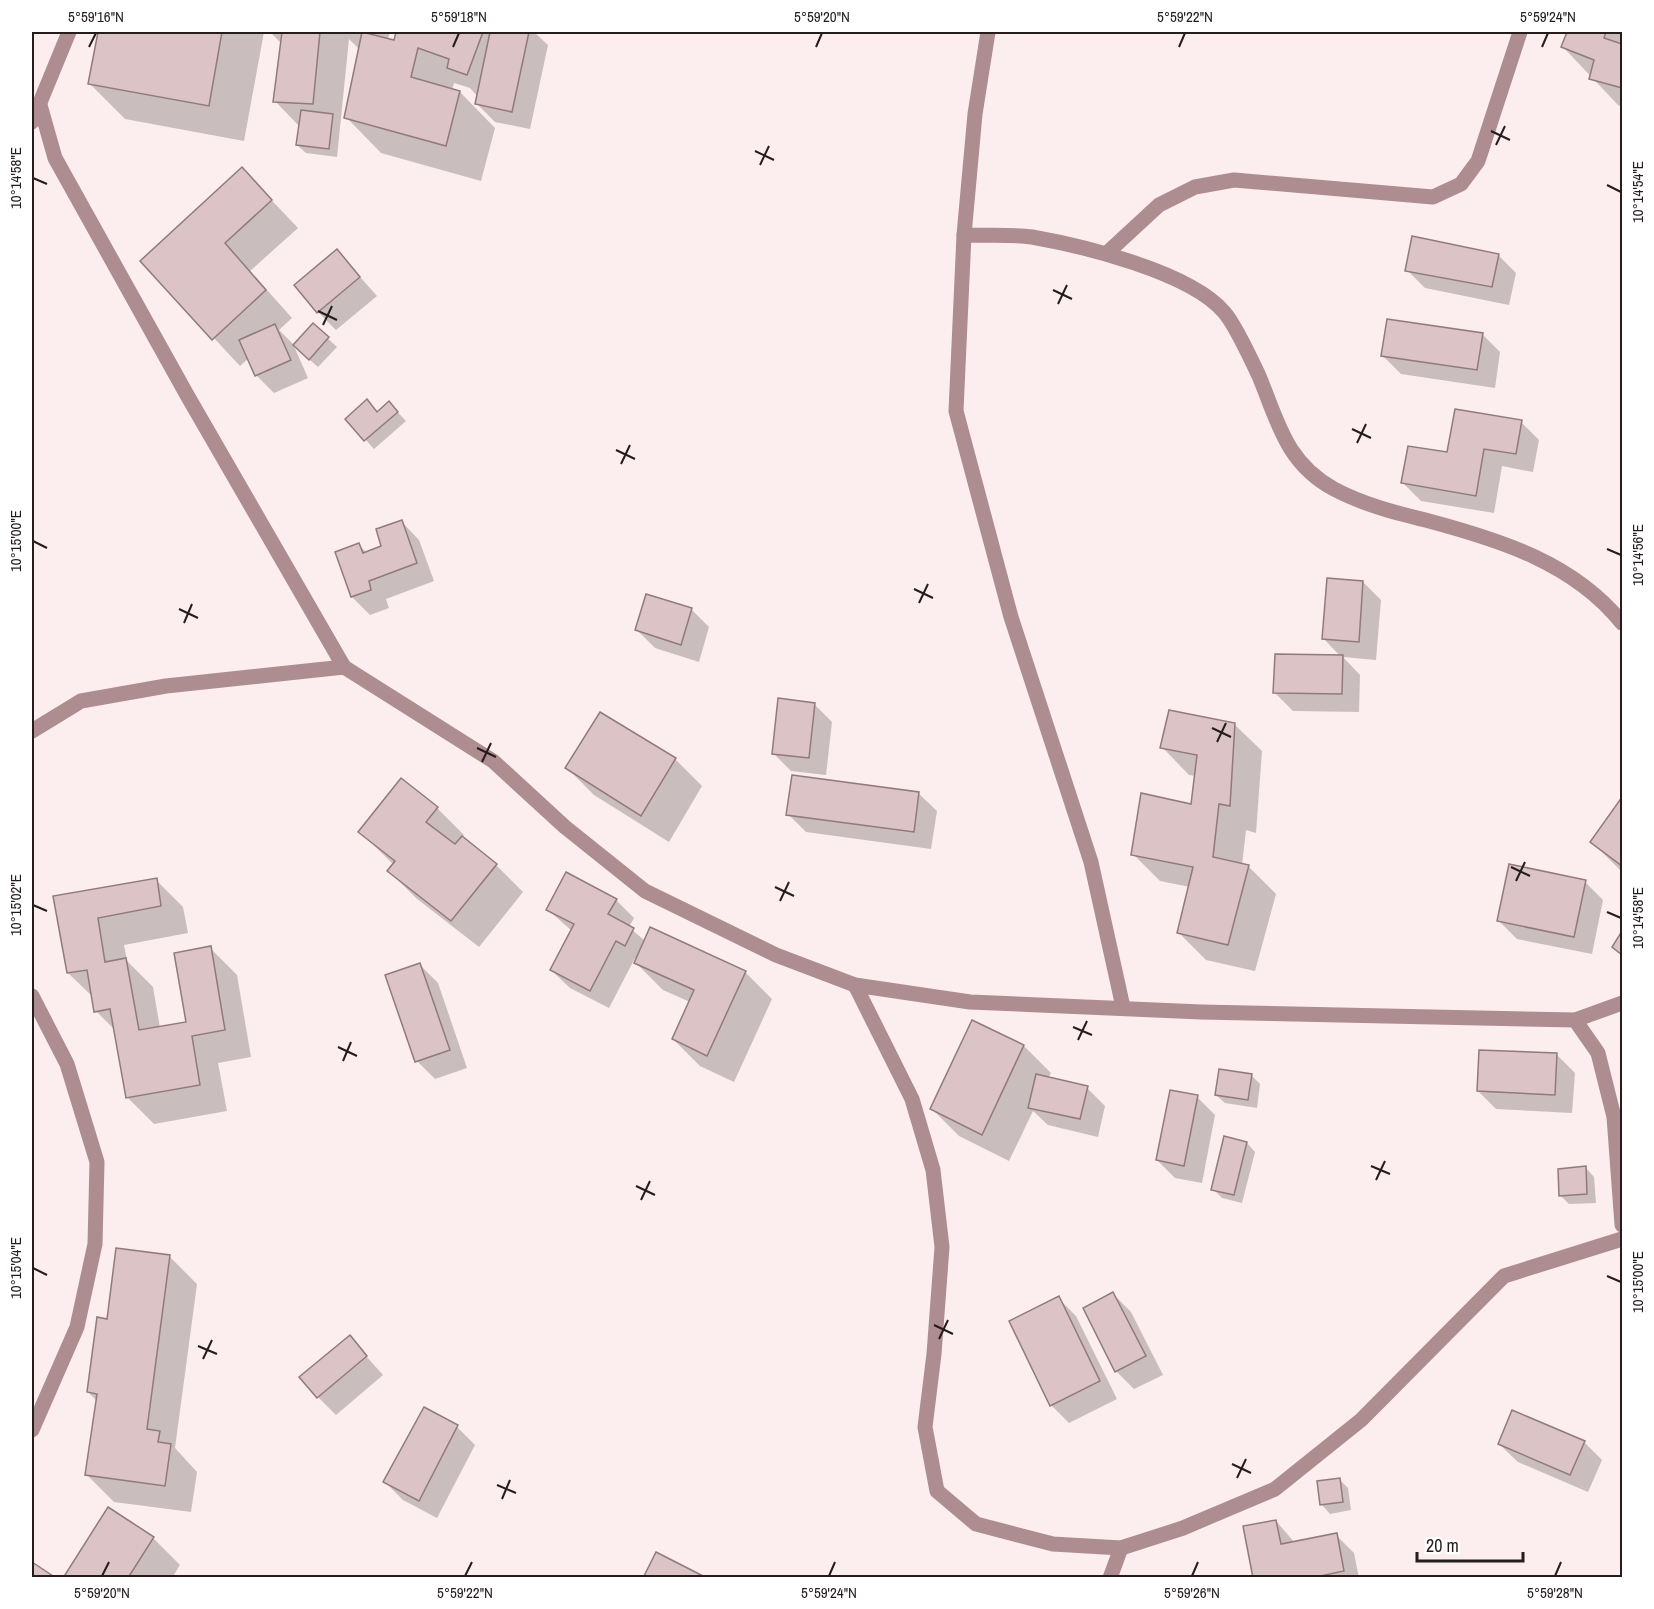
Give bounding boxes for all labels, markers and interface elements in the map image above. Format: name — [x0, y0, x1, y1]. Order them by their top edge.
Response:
text: 5°59'16"N — [68, 6, 124, 27]
text: 5°59'18"N — [431, 6, 487, 27]
text: 5°59'20"N — [794, 6, 850, 27]
text: 5°59'22"N — [1157, 6, 1213, 27]
text: 5°59'24"N — [1520, 6, 1576, 27]
text: 10°14'58"E — [5, 147, 26, 209]
text: 10°14'54"E — [1627, 161, 1648, 223]
text: 10°15'00"E — [5, 510, 26, 572]
text: 10°14'56"E — [1627, 524, 1648, 586]
text: 10°15'02"E — [5, 874, 26, 936]
text: 10°14'58"E — [1627, 887, 1648, 949]
text: 10°15'04"E — [5, 1237, 26, 1299]
text: 10°15'00"E — [1627, 1251, 1648, 1313]
scale bar — [1417, 1525, 1524, 1563]
text: 20 m — [1426, 1533, 1459, 1558]
text: 5°59'20"N — [74, 1582, 130, 1603]
text: 5°59'22"N — [437, 1582, 493, 1603]
text: 5°59'24"N — [801, 1582, 857, 1603]
text: 5°59'26"N — [1164, 1582, 1220, 1603]
text: 5°59'28"N — [1527, 1582, 1583, 1603]

